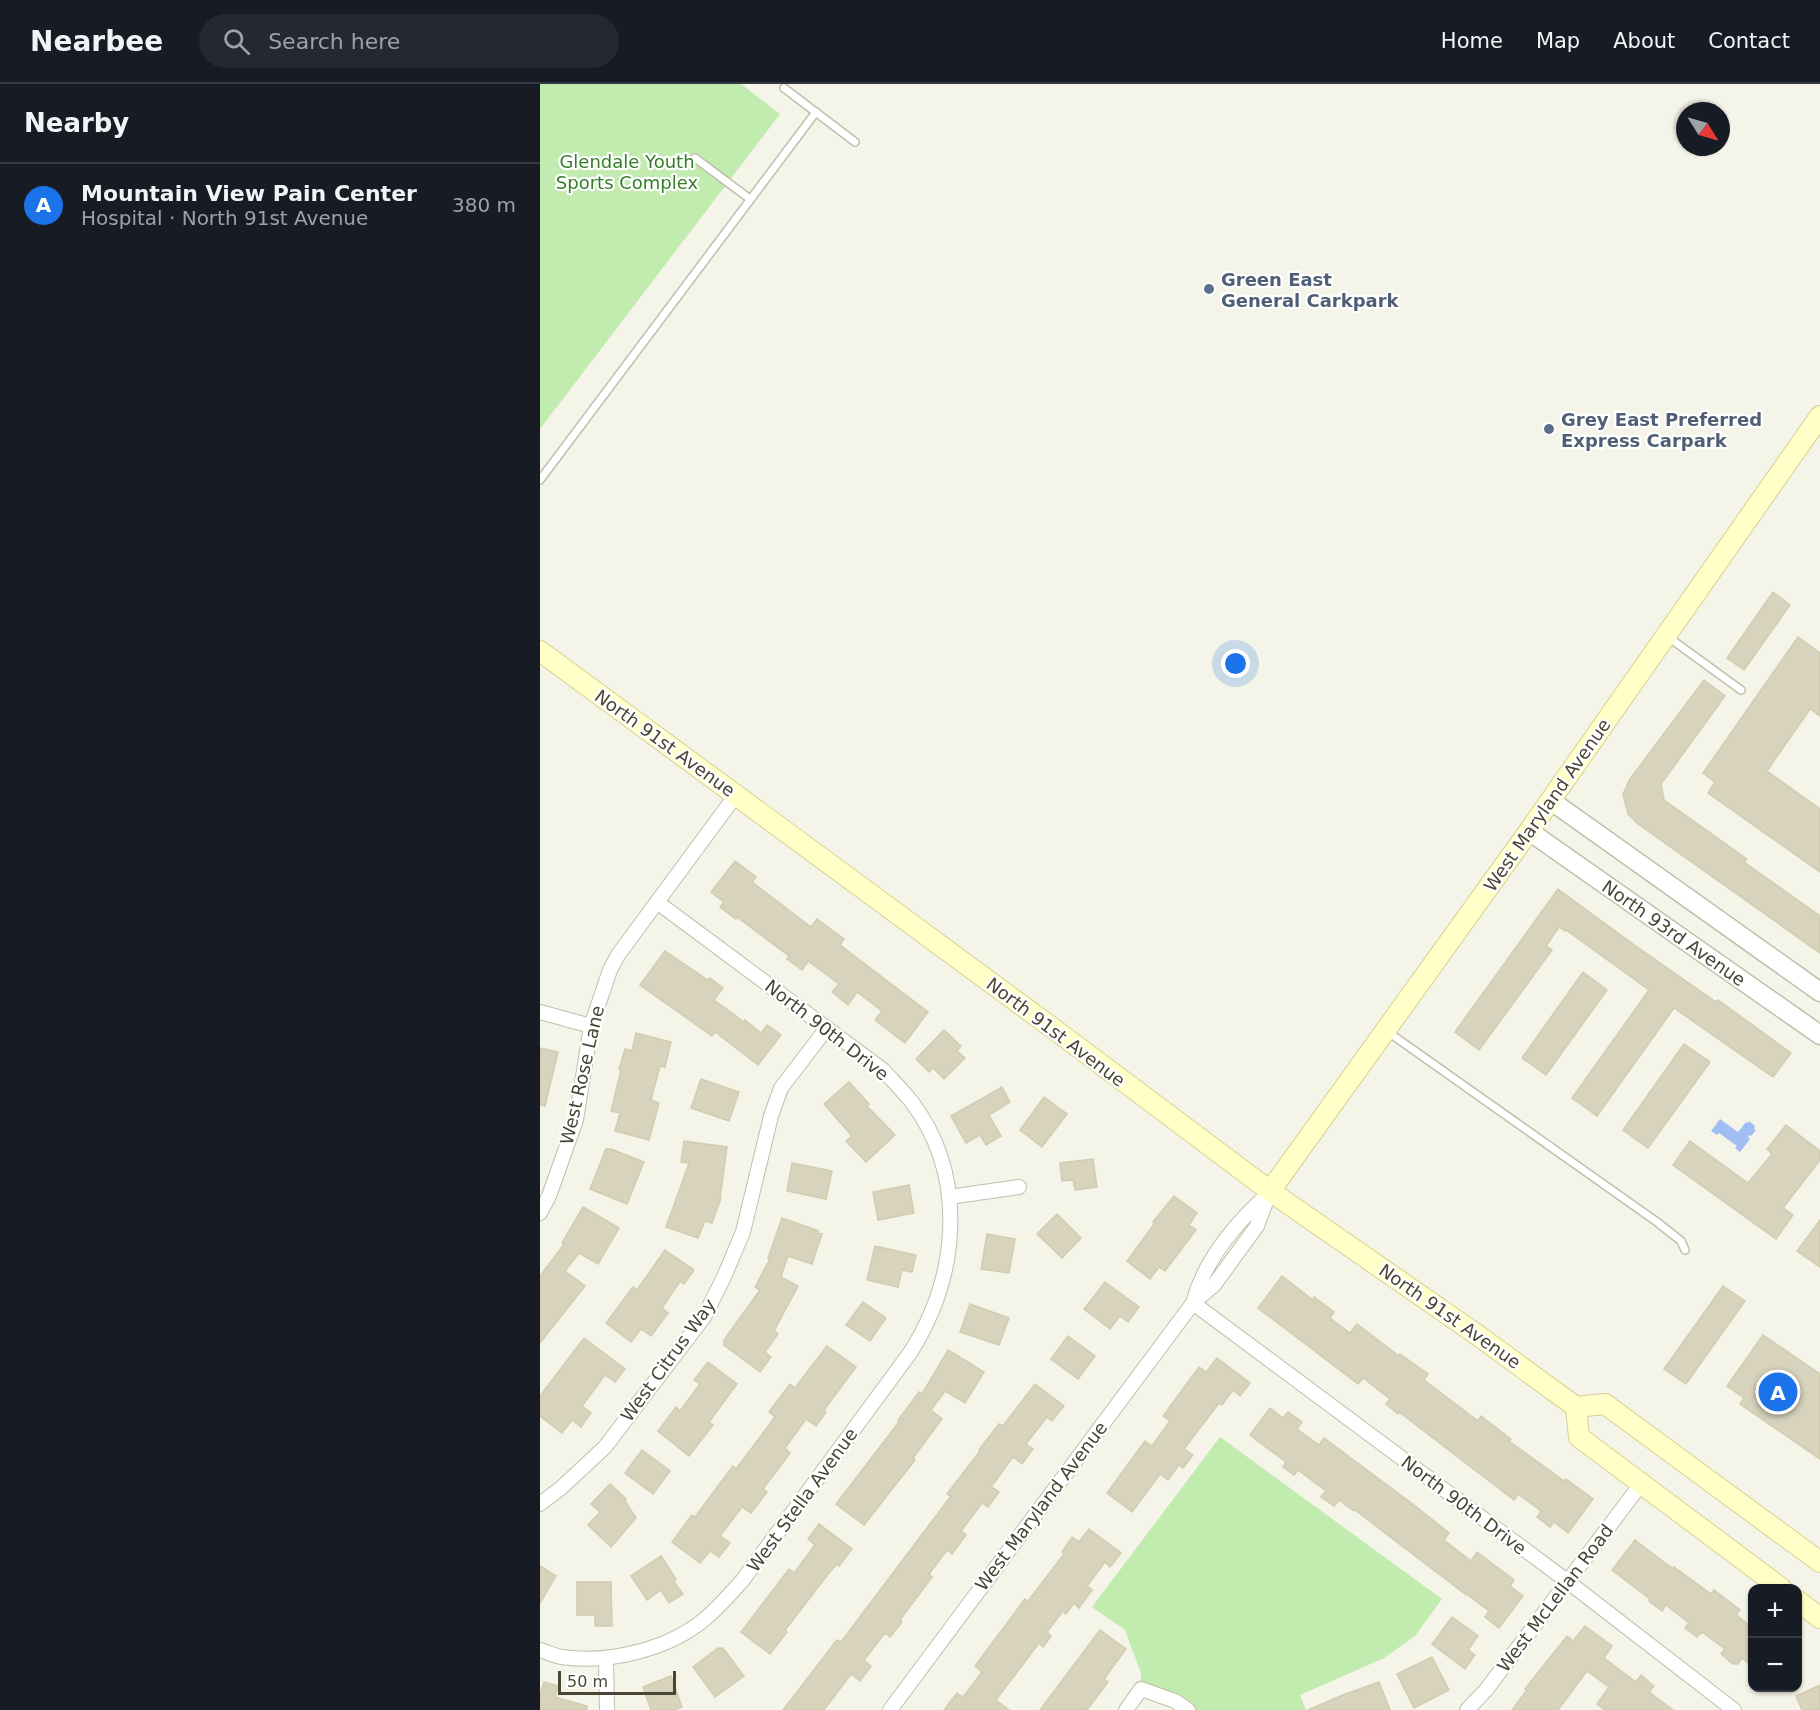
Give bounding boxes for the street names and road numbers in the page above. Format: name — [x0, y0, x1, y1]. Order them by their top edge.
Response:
street label: North 91st Avenue — [591, 685, 739, 801]
street label: West Maryland Avenue — [1479, 715, 1615, 895]
street label: North 93rd Avenue — [1598, 876, 1750, 990]
street label: North 91st Avenue — [983, 973, 1129, 1091]
street label: North 90th Drive — [761, 975, 893, 1085]
street label: West Rose Lane — [556, 1003, 608, 1147]
street label: North 91st Avenue — [1375, 1259, 1525, 1373]
street label: West Citrus Way — [616, 1294, 720, 1426]
street label: West Maryland Avenue — [971, 1417, 1111, 1595]
street label: West Stella Avenue — [743, 1424, 861, 1576]
street label: North 90th Drive — [1397, 1451, 1531, 1559]
street label: West McLellan Road — [1493, 1520, 1617, 1676]

